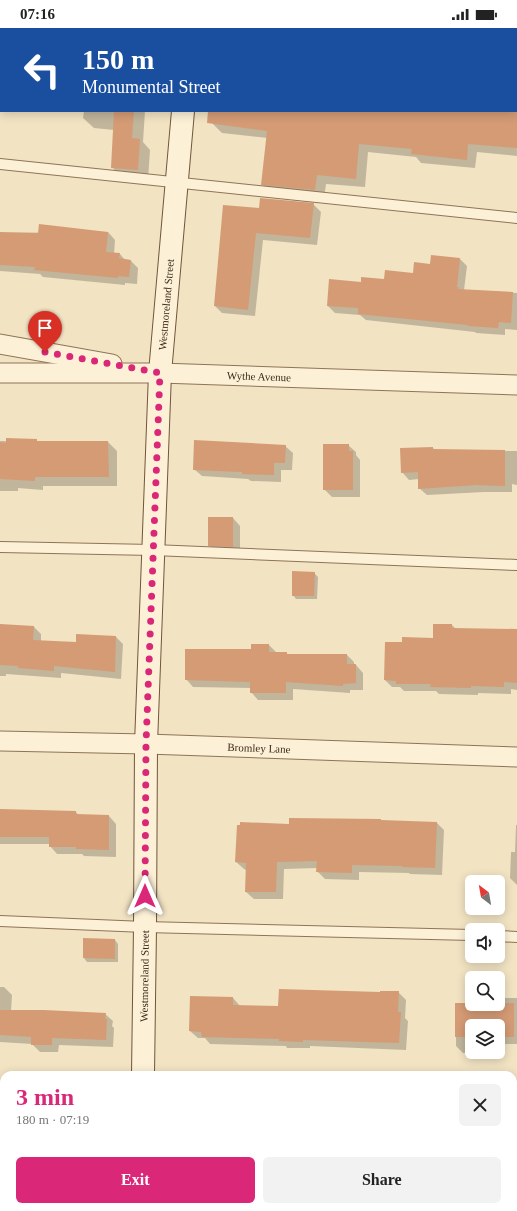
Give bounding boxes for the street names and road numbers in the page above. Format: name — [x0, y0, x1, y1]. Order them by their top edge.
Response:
street label: Westmoreland Street — [156, 258, 176, 351]
street label: Wythe Avenue — [227, 369, 291, 383]
street label: Bromley Lane — [227, 741, 291, 755]
street label: Westmoreland Street — [138, 930, 151, 1022]

